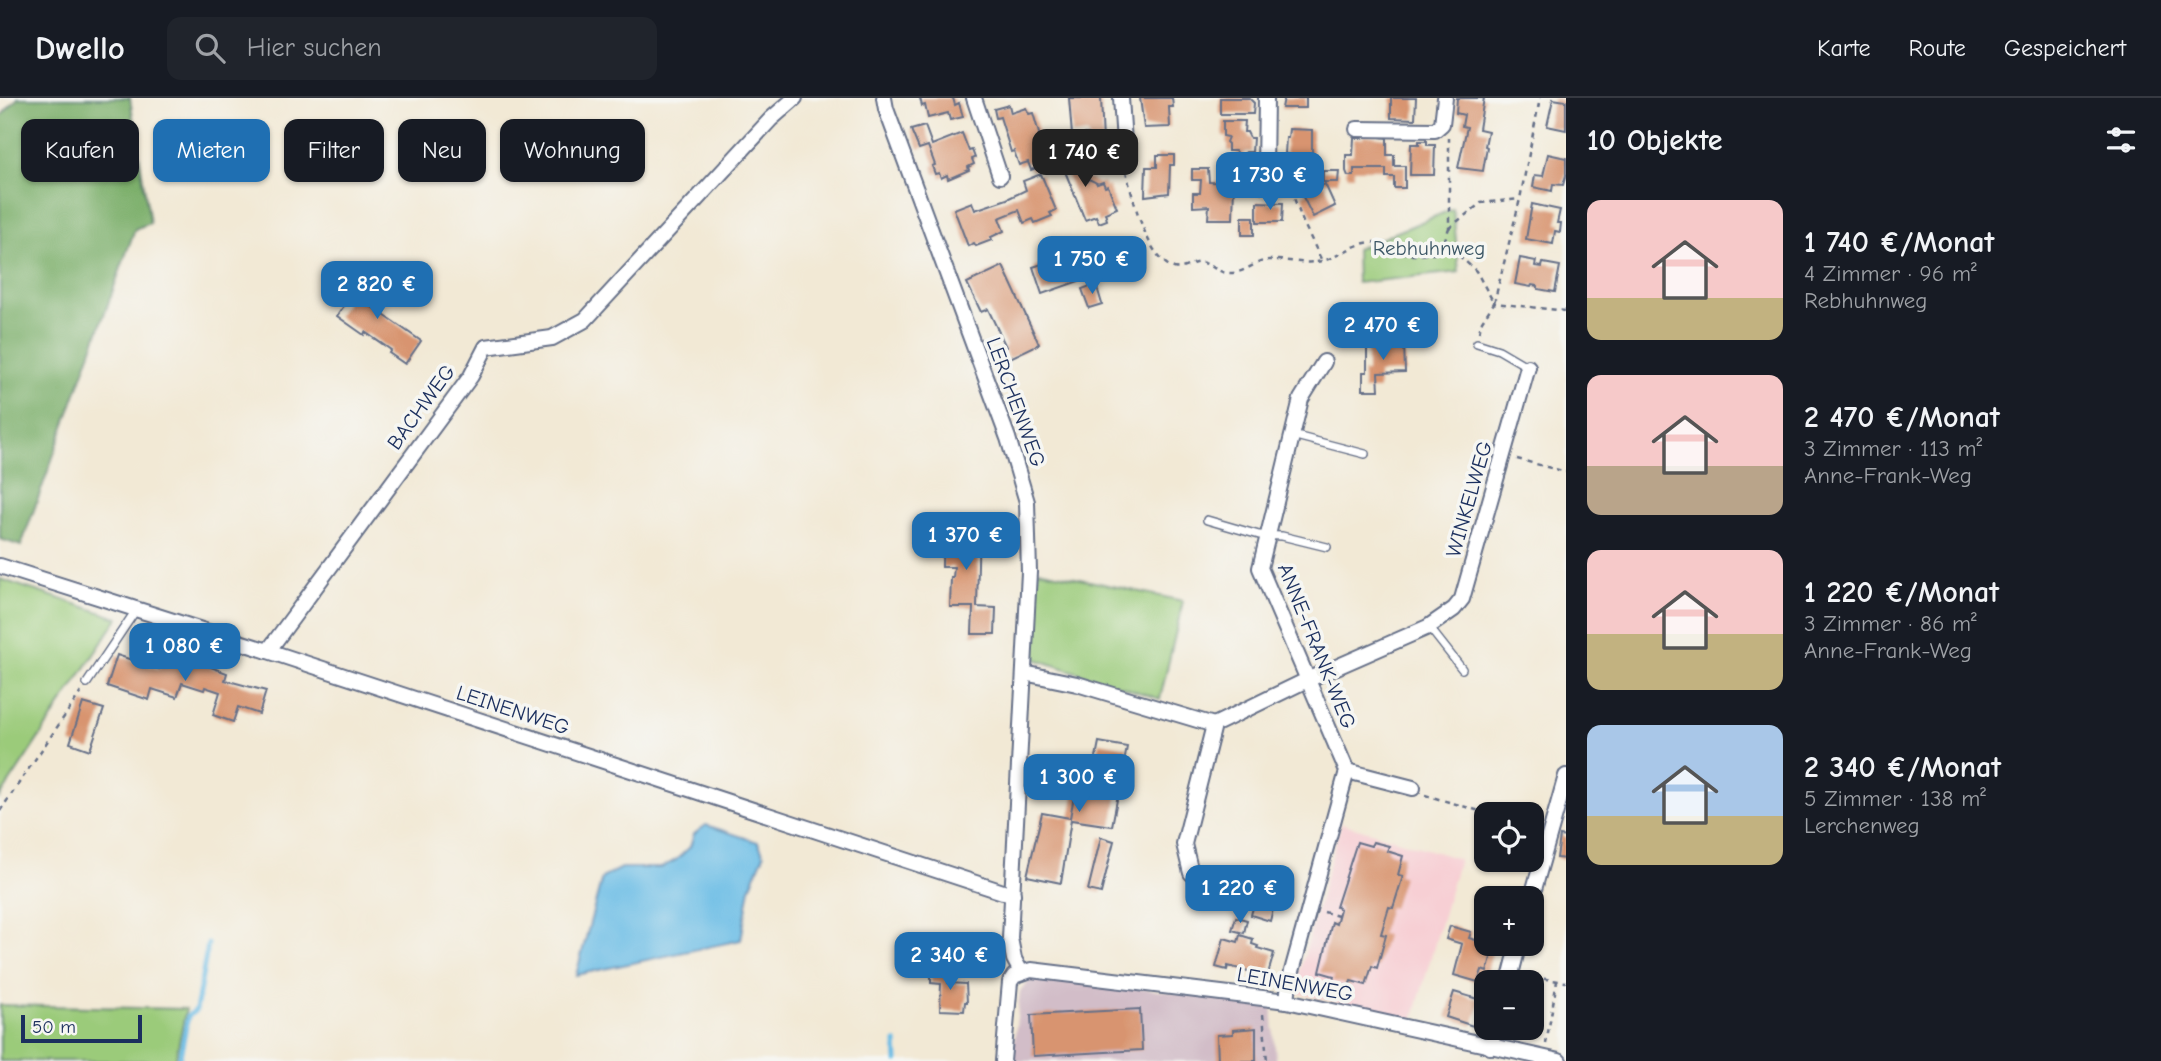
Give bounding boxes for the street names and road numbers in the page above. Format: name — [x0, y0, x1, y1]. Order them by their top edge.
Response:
street label: LERCHENWEG — [981, 334, 1051, 470]
street label: BACHWEG — [382, 360, 460, 454]
street label: WINKELWEG — [1441, 438, 1497, 560]
street label: ANNE-FRANK-WEG — [1273, 560, 1361, 732]
street label: LEINENWEG — [453, 680, 573, 740]
street label: LEINENWEG — [1235, 962, 1355, 1006]

